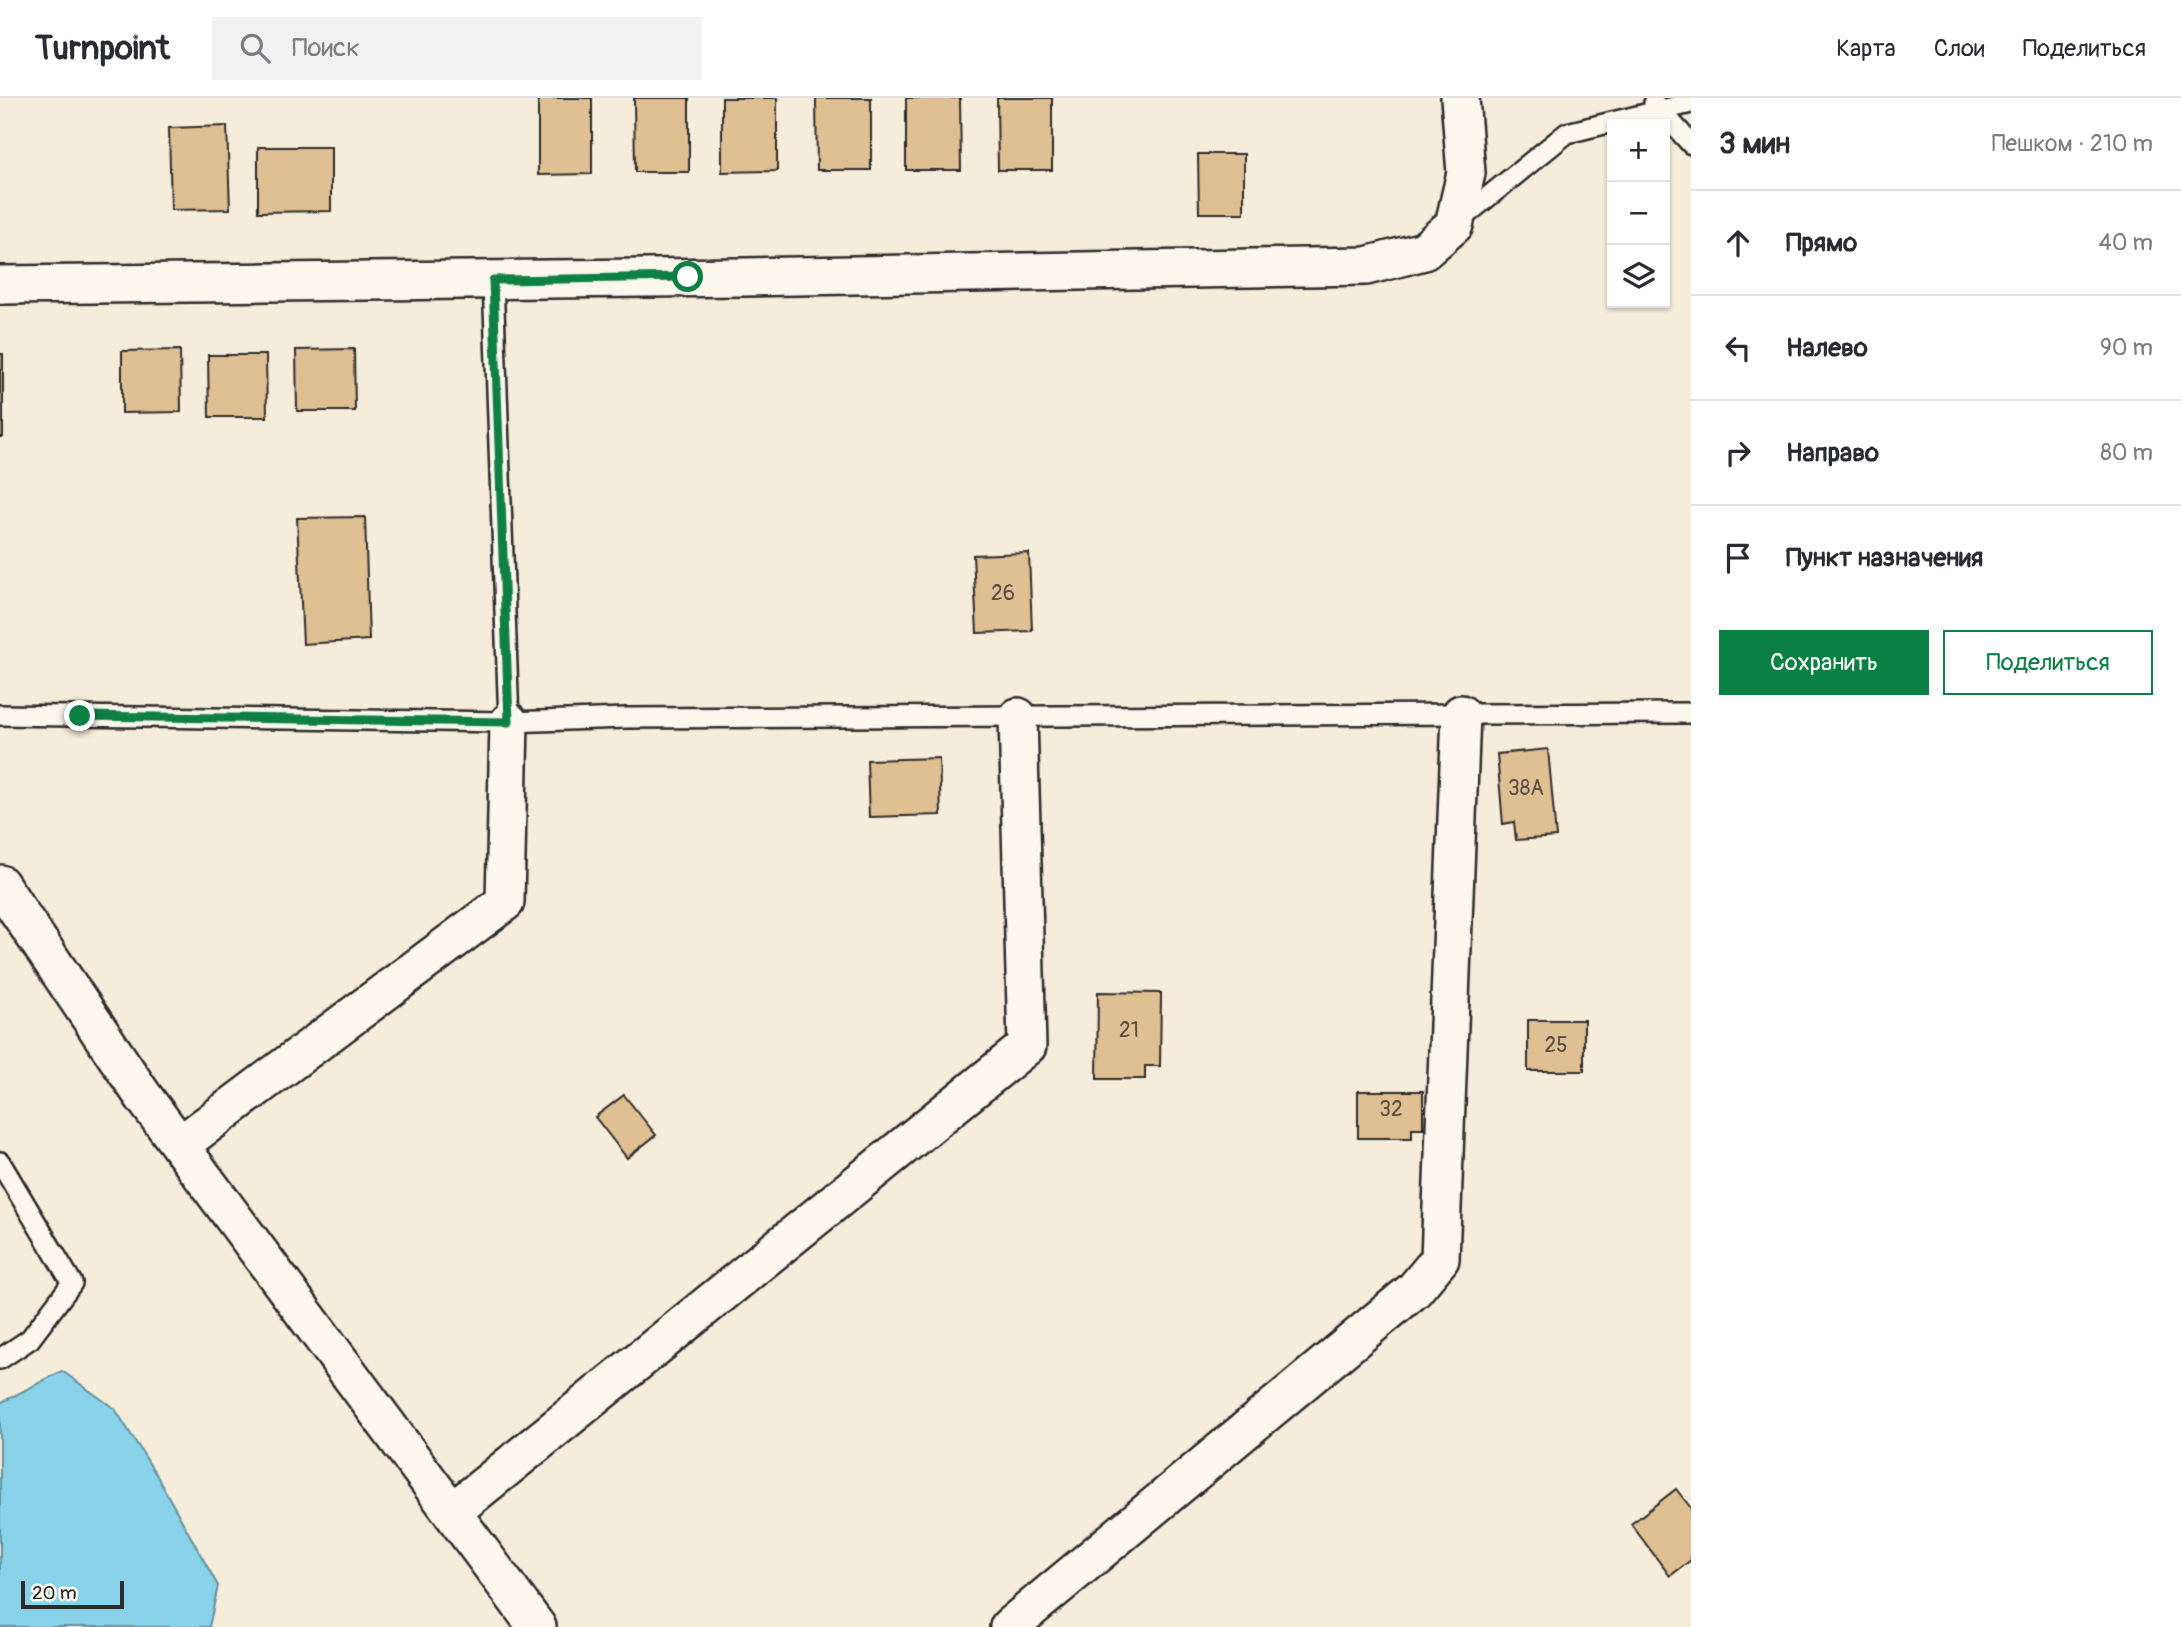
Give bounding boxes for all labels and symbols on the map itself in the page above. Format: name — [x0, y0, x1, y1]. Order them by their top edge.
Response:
route start — [672, 261, 703, 292]
house number: 26 — [991, 580, 1015, 607]
route end — [64, 700, 95, 731]
house number: 38А — [1508, 775, 1544, 802]
house number: 21 — [1119, 1017, 1139, 1044]
house number: 25 — [1544, 1032, 1568, 1059]
house number: 32 — [1379, 1096, 1403, 1123]
scale bar — [21, 1578, 124, 1610]

